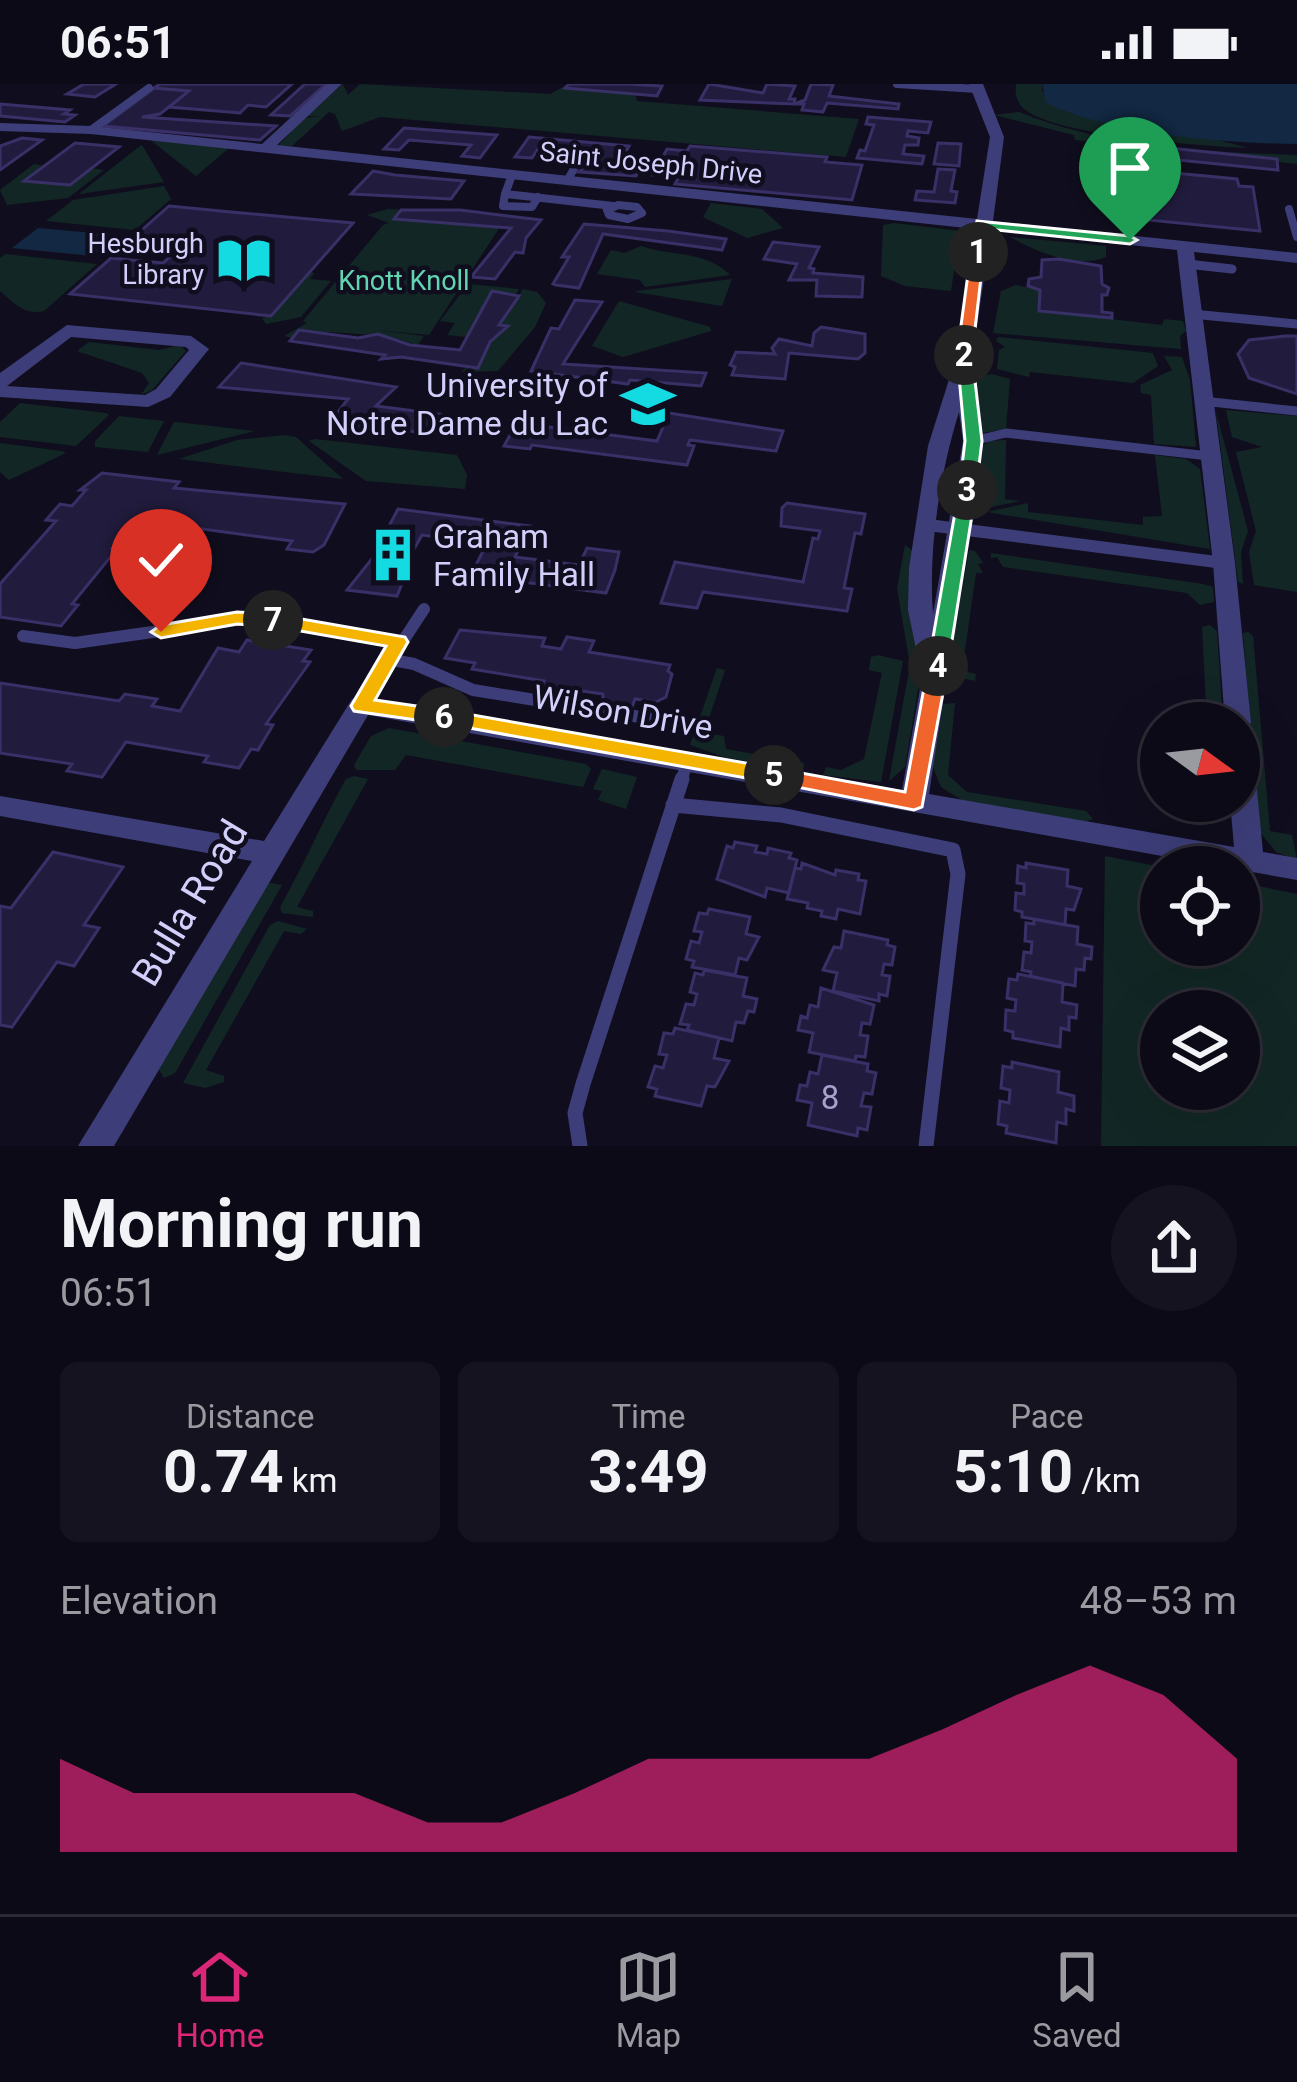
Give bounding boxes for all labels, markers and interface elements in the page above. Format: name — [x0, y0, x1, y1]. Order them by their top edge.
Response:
text: 06:51 — [60, 16, 176, 69]
pin — [1079, 117, 1181, 240]
street label: Saint Joseph Drive — [538, 135, 764, 191]
icon: arrive — [1097, 135, 1163, 201]
pin: 1 — [948, 222, 1008, 282]
place label: Hesburgh Library — [88, 228, 204, 291]
library icon: Hesburgh Library — [215, 231, 273, 289]
text: 1 — [969, 232, 987, 271]
park label: Knott Knoll — [338, 265, 470, 297]
pin: 2 — [934, 325, 994, 385]
text: 2 — [955, 335, 973, 374]
place label: University of Notre Dame du Lac — [326, 366, 609, 443]
school or university icon: University of Notre Dame du Lac — [619, 375, 677, 433]
pin: 3 — [937, 460, 997, 520]
text: 3 — [958, 470, 976, 509]
pin — [110, 509, 212, 632]
place label: Graham Family Hall — [433, 517, 595, 594]
building icon: Graham Family Hall — [364, 526, 422, 584]
icon: check — [128, 527, 194, 593]
pin: 7 — [243, 590, 303, 650]
text: 7 — [264, 600, 282, 639]
pin: 4 — [908, 636, 968, 696]
text: 4 — [929, 646, 947, 685]
street label: Wilson Drive — [530, 677, 716, 747]
pin: 6 — [414, 687, 474, 747]
text: 6 — [435, 697, 453, 736]
north arrow — [1140, 702, 1260, 822]
map controls — [1140, 702, 1260, 1110]
pin: 5 — [744, 745, 804, 805]
text: 5 — [765, 755, 783, 794]
street label: Bulla Road — [123, 812, 257, 994]
button: locate — [1140, 846, 1260, 966]
button: layers — [1140, 990, 1260, 1110]
house number: 8 — [821, 1078, 839, 1117]
button: share — [1111, 1185, 1237, 1311]
text: Morning run — [60, 1186, 423, 1263]
text: 06:51 — [60, 1270, 157, 1316]
text: Distance — [186, 1397, 314, 1436]
text: Time — [611, 1397, 686, 1436]
text: Pace — [1010, 1397, 1084, 1436]
text: 0.74 — [163, 1436, 284, 1507]
text: 3:49 — [588, 1436, 709, 1507]
text: 5:10 — [953, 1436, 1073, 1507]
text: km — [284, 1461, 337, 1500]
text: /km — [1073, 1461, 1141, 1500]
text: Elevation — [60, 1578, 218, 1624]
text: 48–53 m — [1080, 1578, 1237, 1624]
tab: Home — [176, 1944, 264, 2055]
tab: Map — [615, 1944, 681, 2055]
tab: Saved — [1032, 1944, 1122, 2055]

